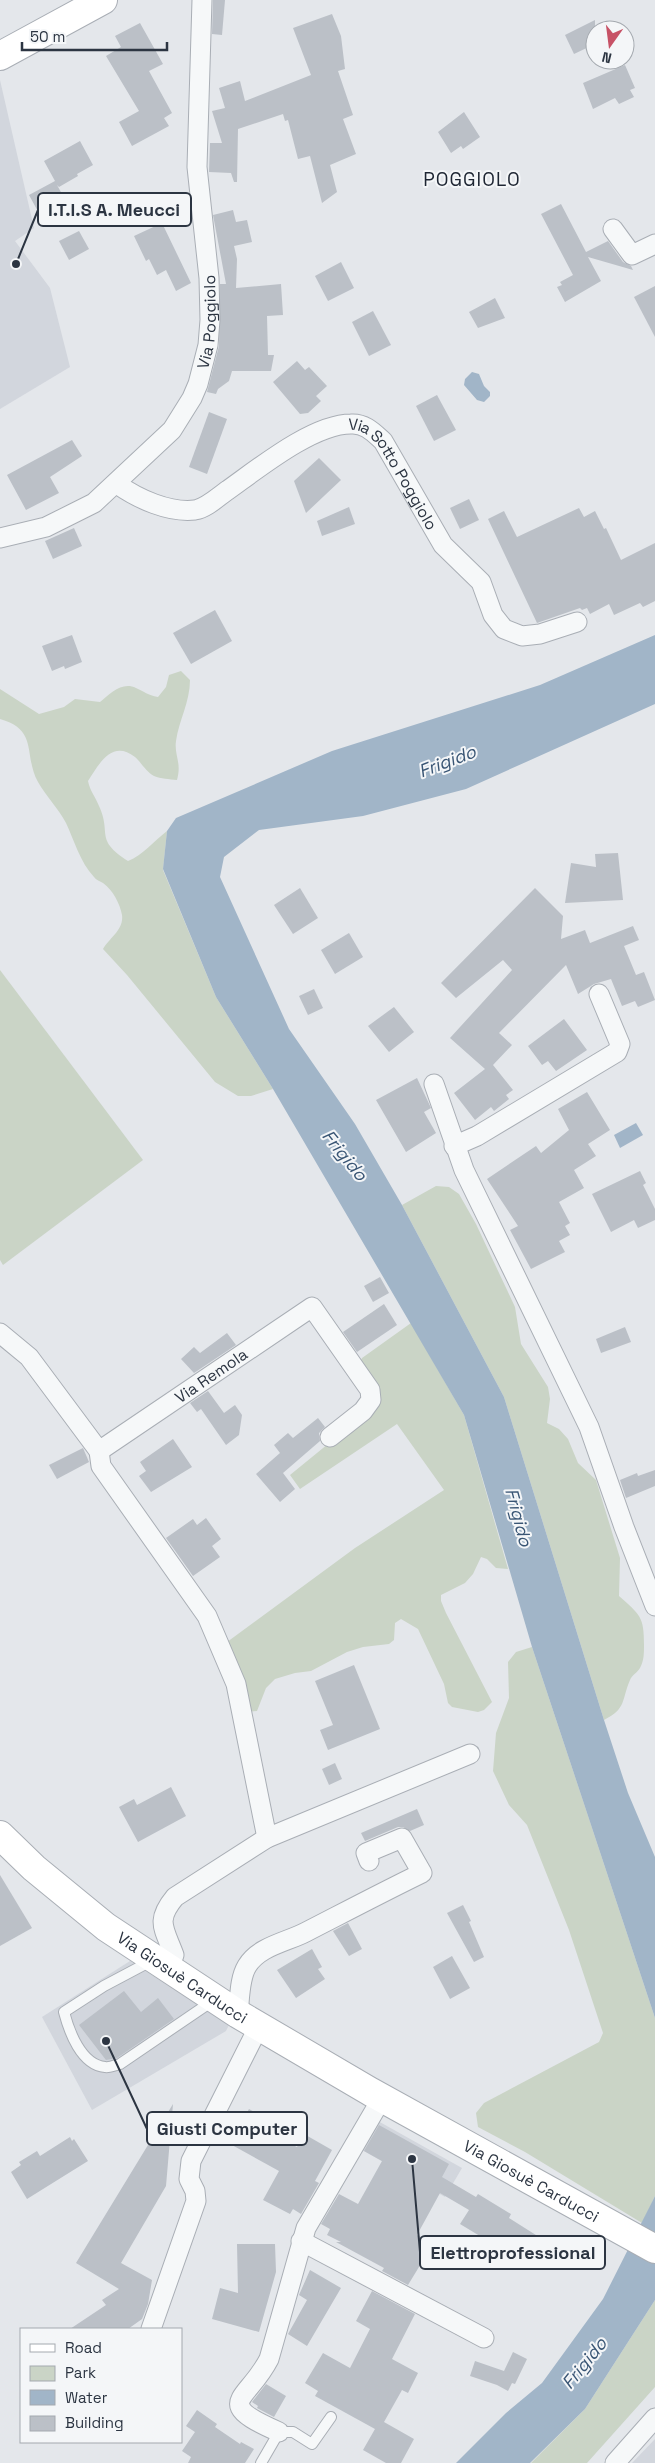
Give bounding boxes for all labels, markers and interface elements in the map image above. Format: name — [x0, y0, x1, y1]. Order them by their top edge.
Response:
scale bar — [22, 20, 168, 52]
north arrow — [585, 20, 635, 70]
text: 50 m — [30, 27, 65, 46]
text: N — [600, 48, 614, 67]
district label: POGGIOLO — [423, 167, 521, 192]
callout: I.T.I.S A. Meucci — [38, 193, 191, 226]
text: I.T.I.S A. Meucci — [48, 198, 180, 221]
street label: Via Poggiolo — [192, 275, 221, 371]
street label: Via Sotto Poggiolo — [348, 413, 442, 534]
water label: Frigido — [415, 739, 480, 782]
water label: Frigido — [317, 1125, 373, 1186]
street label: Via Remola — [170, 1343, 251, 1407]
water label: Frigido — [500, 1485, 538, 1550]
street label: Via Giosuè Carducci — [113, 1927, 251, 2028]
callout: Giusti Computer — [147, 2112, 307, 2145]
text: Giusti Computer — [157, 2117, 297, 2140]
street label: Via Giosuè Carducci — [460, 2135, 603, 2227]
callout: Elettroprofessional — [420, 2236, 605, 2269]
text: Elettroprofessional — [431, 2241, 595, 2264]
legend — [20, 2328, 182, 2443]
water label: Frigido — [556, 2332, 612, 2393]
text: Road — [65, 2338, 102, 2357]
text: Park — [65, 2363, 96, 2382]
text: Water — [65, 2388, 108, 2407]
text: Building — [65, 2413, 124, 2432]

